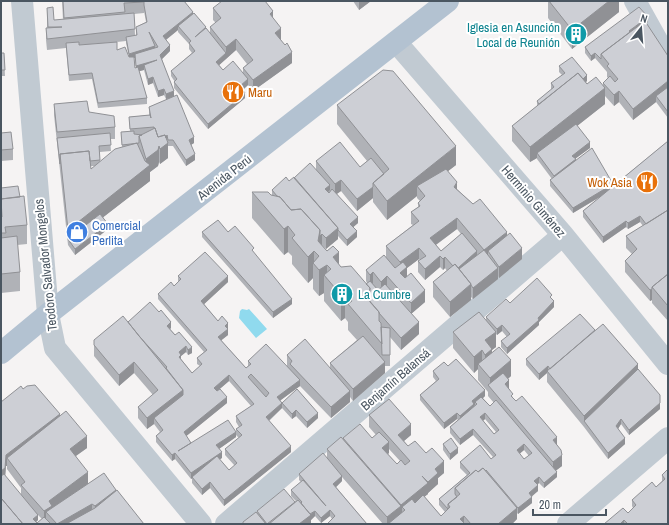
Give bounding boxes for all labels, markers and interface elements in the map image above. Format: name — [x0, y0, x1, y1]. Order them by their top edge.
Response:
north arrow — [621, 8, 661, 48]
text: N — [639, 11, 649, 26]
place label: Iglesia en Asunción Local de Reunión — [467, 19, 560, 51]
building icon: Iglesia en Asunción Local de Reunión — [563, 21, 589, 47]
restaurant icon: Maru — [220, 79, 246, 105]
place label: Maru — [248, 84, 272, 101]
street label: Avenida Perú — [193, 151, 255, 205]
street label: Herminio Giménez — [498, 162, 570, 241]
restaurant icon: Wok Asia — [634, 169, 660, 195]
place label: Wok Asia — [587, 174, 632, 191]
street label: Teodoro Salvador Mongelos — [30, 198, 61, 332]
place label: Comercial Perlita — [92, 217, 141, 249]
shop icon: Comercial Perlita — [64, 219, 90, 245]
building icon: La Cumbre — [329, 281, 355, 307]
place label: La Cumbre — [358, 286, 411, 303]
street label: Benjamín Balansá — [357, 345, 434, 414]
scale bar — [533, 491, 606, 517]
text: 20 m — [539, 497, 561, 513]

